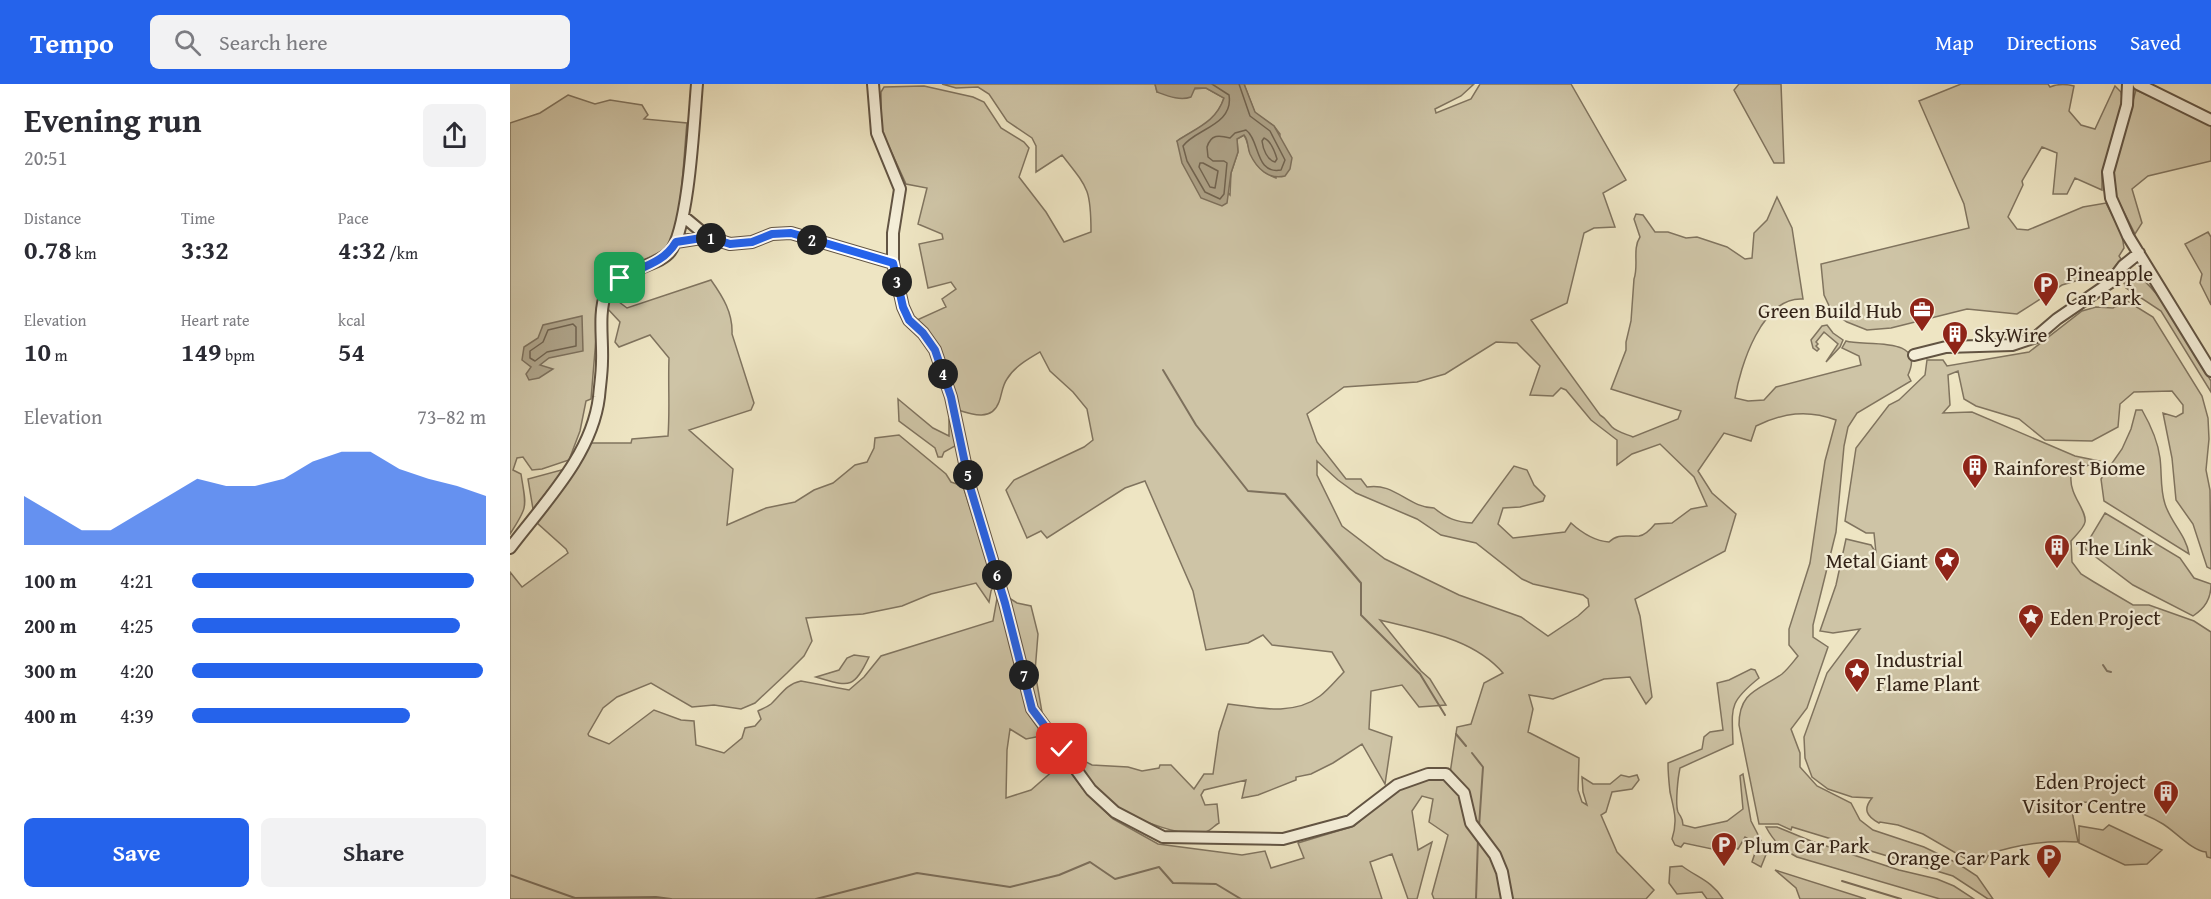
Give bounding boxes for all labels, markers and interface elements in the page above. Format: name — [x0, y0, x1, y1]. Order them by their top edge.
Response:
search box — [150, 15, 570, 69]
text: Tempo — [30, 22, 114, 63]
icon: search — [171, 26, 204, 59]
text: Search here — [219, 26, 328, 58]
text: Map — [1935, 27, 1974, 58]
text: Directions — [2007, 27, 2097, 58]
text: Saved — [2130, 27, 2181, 58]
text: Evening run — [24, 96, 201, 144]
button: share — [423, 104, 486, 167]
text: 20:51 — [24, 143, 67, 172]
text: Distance — [24, 206, 81, 230]
text: Time — [181, 206, 215, 230]
text: Pace — [338, 206, 369, 230]
pin: 1 — [696, 223, 726, 253]
pin: 2 — [797, 225, 827, 255]
text: 1 — [707, 226, 715, 250]
text: 2 — [808, 228, 816, 252]
text: 0.78 — [24, 230, 72, 269]
text: 3:32 — [181, 230, 229, 269]
text: 4:32 — [338, 230, 386, 269]
text: km — [72, 241, 96, 265]
text: /km — [386, 241, 418, 265]
pin — [594, 252, 645, 303]
place label: Pineapple Car Park — [2066, 258, 2153, 313]
icon: arrive — [603, 261, 636, 294]
pin: 3 — [882, 267, 912, 297]
text: 3 — [893, 270, 901, 294]
parking icon: Pineapple Car Park — [2031, 270, 2061, 308]
place label: Green Build Hub — [1758, 295, 1902, 326]
office icon: Green Build Hub — [1907, 295, 1937, 333]
text: Elevation — [24, 308, 87, 332]
text: Heart rate — [181, 308, 250, 332]
text: kcal — [338, 308, 365, 332]
building icon: SkyWire — [1940, 319, 1970, 357]
place label: SkyWire — [1974, 319, 2047, 350]
text: 10 — [24, 332, 51, 371]
text: 149 — [181, 332, 221, 371]
text: 54 — [338, 332, 365, 371]
text: m — [51, 343, 68, 367]
text: bpm — [221, 343, 255, 367]
pin: 4 — [928, 359, 958, 389]
text: 4 — [939, 362, 947, 386]
text: Elevation — [24, 402, 102, 431]
text: 73–82 m — [417, 402, 486, 431]
building icon: Rainforest Biome — [1960, 452, 1990, 490]
place label: Rainforest Biome — [1994, 452, 2145, 483]
pin: 5 — [953, 460, 983, 490]
text: 5 — [964, 463, 972, 487]
building icon: The Link — [2042, 532, 2072, 570]
place label: The Link — [2076, 532, 2153, 563]
place label: Metal Giant — [1826, 545, 1929, 576]
place icon: Metal Giant — [1932, 545, 1962, 583]
pin: 6 — [982, 560, 1012, 590]
text: 6 — [993, 563, 1001, 587]
text: 100 m — [24, 566, 77, 595]
text: 4:21 — [120, 566, 154, 595]
place icon: Eden Project — [2016, 602, 2046, 640]
place label: Eden Project — [2050, 602, 2161, 633]
text: 200 m — [24, 611, 77, 640]
text: 4:25 — [120, 611, 154, 640]
place label: Industrial Flame Plant — [1876, 644, 1981, 699]
text: 300 m — [24, 656, 77, 685]
text: 4:20 — [120, 656, 154, 685]
place icon: Industrial Flame Plant — [1842, 656, 1872, 694]
pin: 7 — [1009, 660, 1039, 690]
text: 7 — [1020, 663, 1028, 687]
text: 400 m — [24, 701, 77, 730]
text: 4:39 — [120, 701, 154, 730]
pin — [1036, 723, 1087, 774]
icon: check — [1045, 732, 1078, 765]
place label: Eden Project Visitor Centre — [2022, 766, 2147, 821]
building icon: Eden Project Visitor Centre — [2151, 778, 2181, 816]
button: Save — [24, 818, 249, 887]
button: Share — [261, 818, 486, 887]
parking icon: Plum Car Park — [1709, 830, 1739, 868]
place label: Plum Car Park — [1744, 830, 1870, 861]
place label: Orange Car Park — [1887, 842, 2030, 873]
parking icon: Orange Car Park — [2034, 842, 2064, 880]

